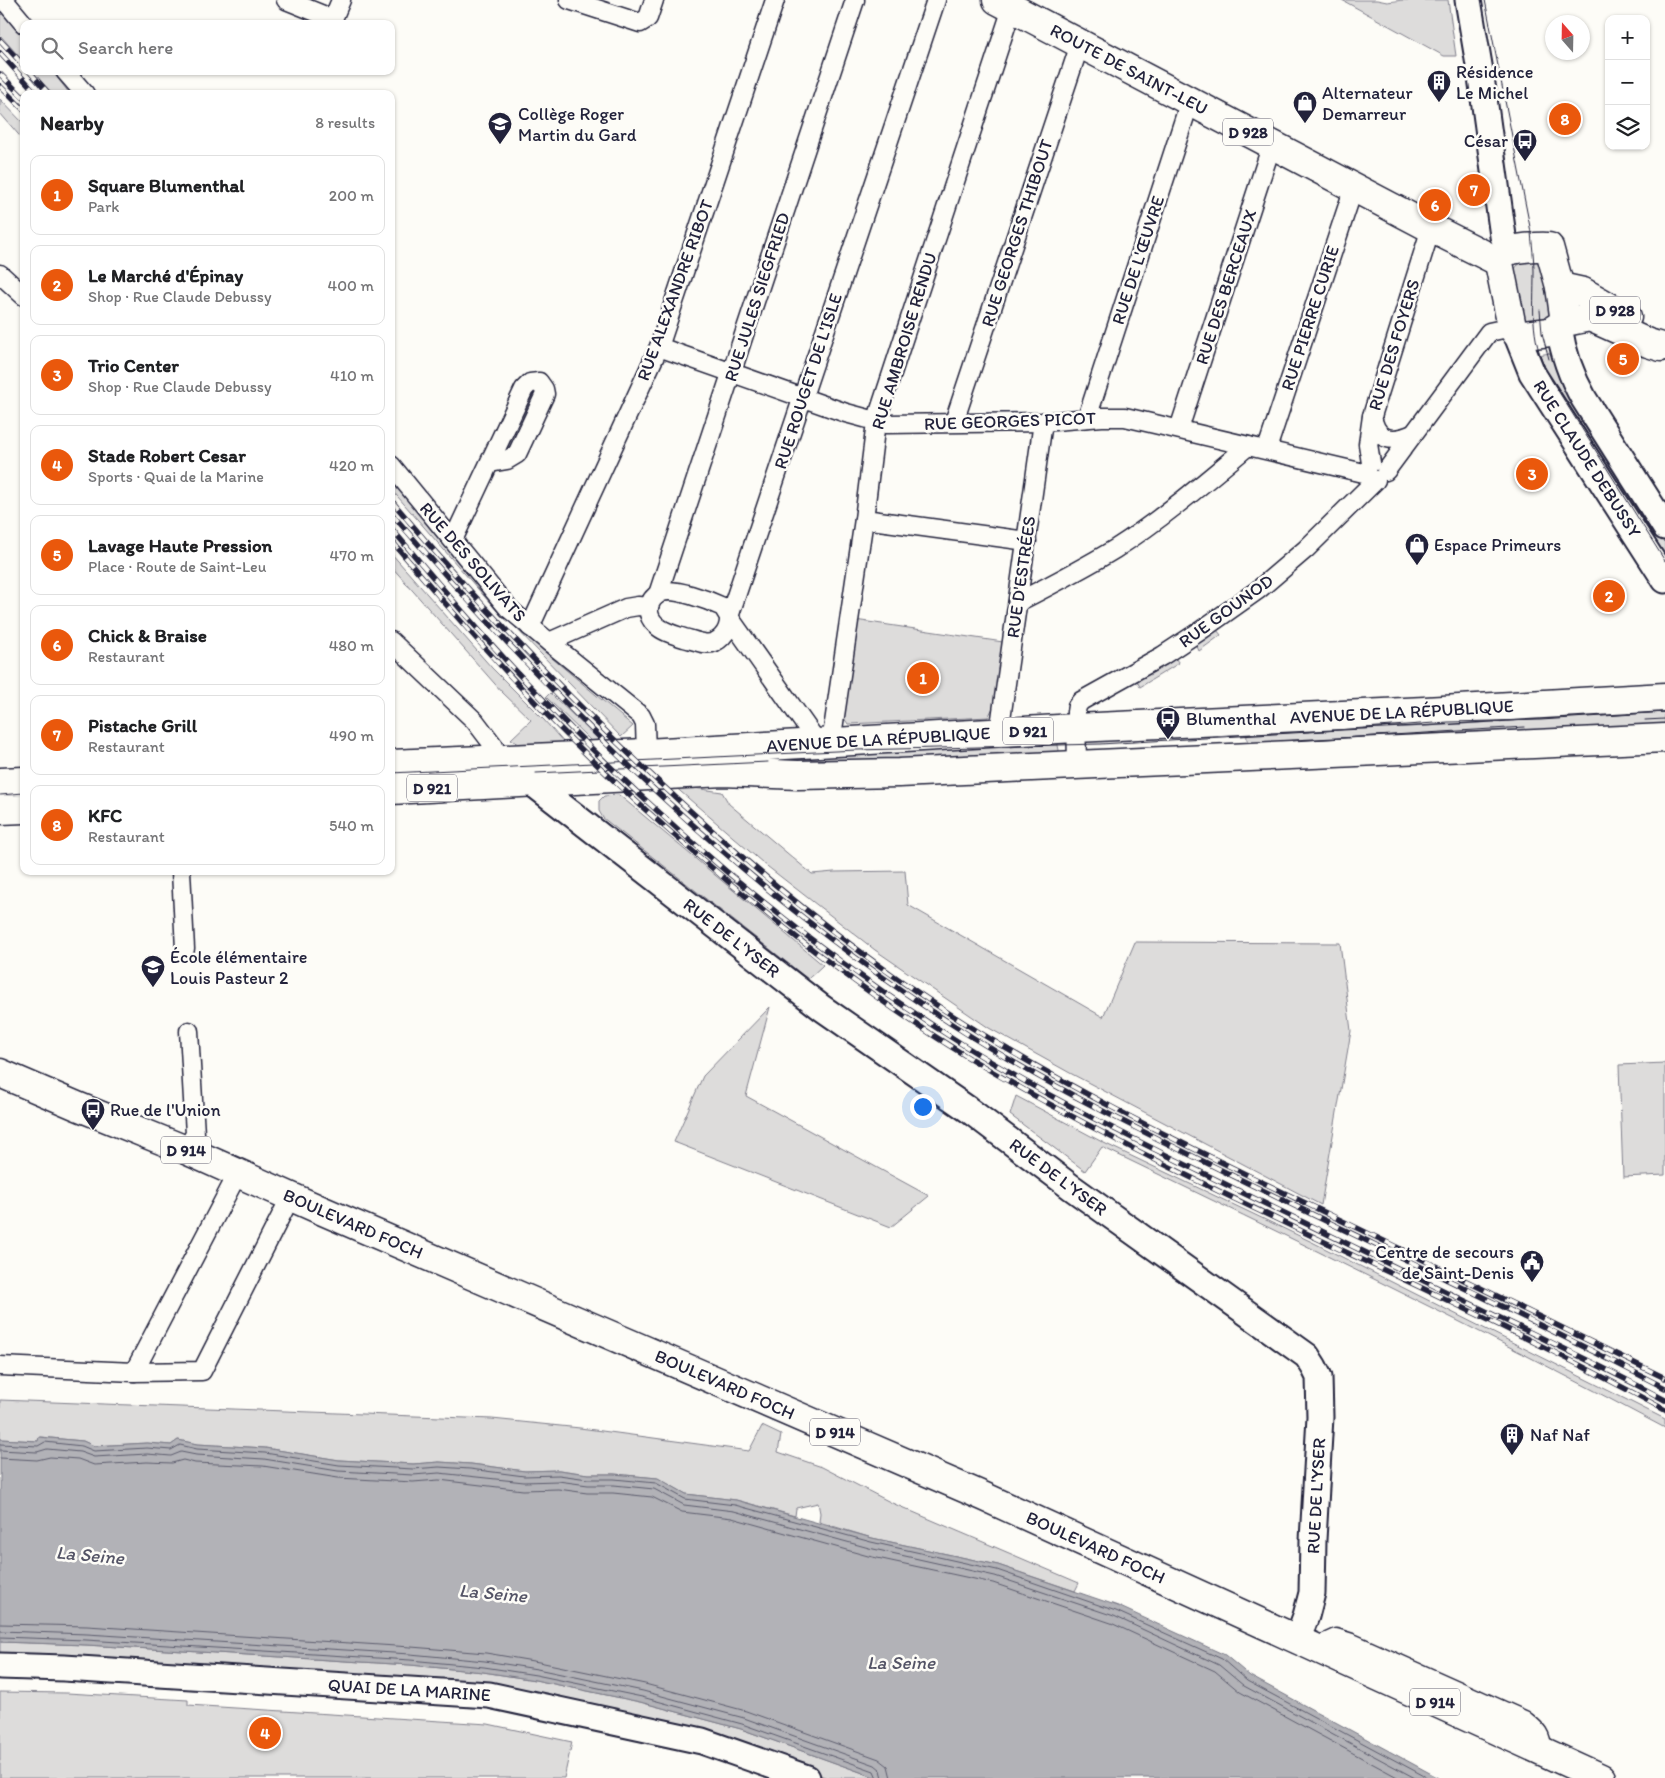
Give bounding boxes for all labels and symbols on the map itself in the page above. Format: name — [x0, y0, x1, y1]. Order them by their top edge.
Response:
north arrow — [1545, 15, 1590, 60]
street label: ROUTE DE SAINT-LEU — [1046, 19, 1211, 120]
place label: Résidence Le Michel — [1456, 61, 1534, 104]
building icon: Résidence Le Michel — [1426, 69, 1452, 103]
place label: Alternateur Demarreur — [1322, 82, 1413, 125]
shop icon: Alternateur Demarreur — [1292, 90, 1318, 124]
pin: 8 — [1549, 100, 1581, 138]
place label: Collège Roger Martin du Gard — [518, 103, 637, 146]
school or university icon: Collège Roger Martin du Gard — [487, 111, 513, 145]
road number: D 928 — [1223, 118, 1273, 146]
bus stop icon: César — [1512, 128, 1538, 162]
place label: César — [1464, 130, 1508, 152]
street label: RUE GEORGES THIBOUT — [976, 136, 1058, 330]
pin: 7 — [1458, 171, 1490, 209]
pin: 6 — [1419, 186, 1451, 224]
street label: RUE DE L'ŒUVRE — [1107, 193, 1169, 327]
street label: RUE ALEXANDRE RIBOT — [632, 196, 718, 384]
street label: RUE DES BERCEAUX — [1191, 206, 1262, 367]
street label: RUE JULES SIEGFRIED — [719, 210, 795, 384]
street label: RUE PIERRE CURIE — [1276, 243, 1344, 393]
street label: RUE AMBROISE RENDU — [867, 250, 941, 432]
street label: RUE DES FOYERS — [1364, 277, 1424, 413]
street label: RUE ROUGET DE L'ISLE — [769, 290, 847, 472]
road number: D 928 — [1590, 296, 1640, 324]
pin: 5 — [1607, 340, 1639, 378]
street label: RUE CLAUDE DEBUSSY — [1528, 376, 1646, 542]
street label: RUE GEORGES PICOT — [924, 407, 1096, 435]
pin: 3 — [1516, 455, 1548, 493]
street label: RUE DES SOLIVATS — [415, 498, 531, 626]
street label: RUE D'ESTRÉES — [1002, 515, 1040, 639]
shop icon: Espace Primeurs — [1404, 532, 1430, 566]
place label: Espace Primeurs — [1434, 534, 1561, 556]
street label: RUE GOUNOD — [1174, 569, 1278, 653]
pin: 2 — [1593, 577, 1625, 615]
pin: 1 — [907, 659, 939, 697]
street label: AVENUE DE LA RÉPUBLIQUE — [1289, 695, 1514, 729]
bus stop icon: Blumenthal — [1155, 706, 1181, 740]
place label: Blumenthal — [1186, 708, 1276, 730]
road number: D 921 — [1003, 718, 1053, 744]
street label: AVENUE DE LA RÉPUBLIQUE — [766, 722, 991, 757]
road number: D 921 — [407, 774, 457, 801]
street label: RUE DE L'YSER — [679, 893, 784, 982]
place label: École élémentaire Louis Pasteur 2 — [170, 946, 308, 989]
school or university icon: École élémentaire Louis Pasteur 2 — [140, 954, 166, 988]
your location — [910, 1094, 936, 1120]
bus stop icon: Rue de l'Union — [80, 1097, 106, 1131]
place label: Rue de l'Union — [110, 1099, 221, 1121]
street label: RUE DE L'YSER — [1005, 1133, 1112, 1220]
road number: D 914 — [161, 1136, 211, 1164]
street label: BOULEVARD FOCH — [280, 1184, 426, 1264]
place label: Centre de secours de Saint-Denis — [1375, 1241, 1514, 1284]
public building icon: Centre de secours de Saint-Denis — [1519, 1249, 1545, 1283]
street label: BOULEVARD FOCH — [651, 1345, 798, 1425]
road number: D 914 — [810, 1418, 860, 1445]
building icon: Naf Naf — [1499, 1422, 1525, 1456]
place label: Naf Naf — [1530, 1424, 1590, 1446]
street label: RUE DE L'YSER — [1302, 1437, 1330, 1555]
street label: BOULEVARD FOCH — [1023, 1506, 1169, 1589]
water label: La Seine — [55, 1541, 126, 1570]
water label: La Seine — [458, 1579, 529, 1608]
water label: La Seine — [867, 1651, 936, 1674]
street label: QUAI DE LA MARINE — [327, 1674, 491, 1706]
road number: D 914 — [1410, 1688, 1460, 1715]
pin: 4 — [249, 1714, 281, 1752]

